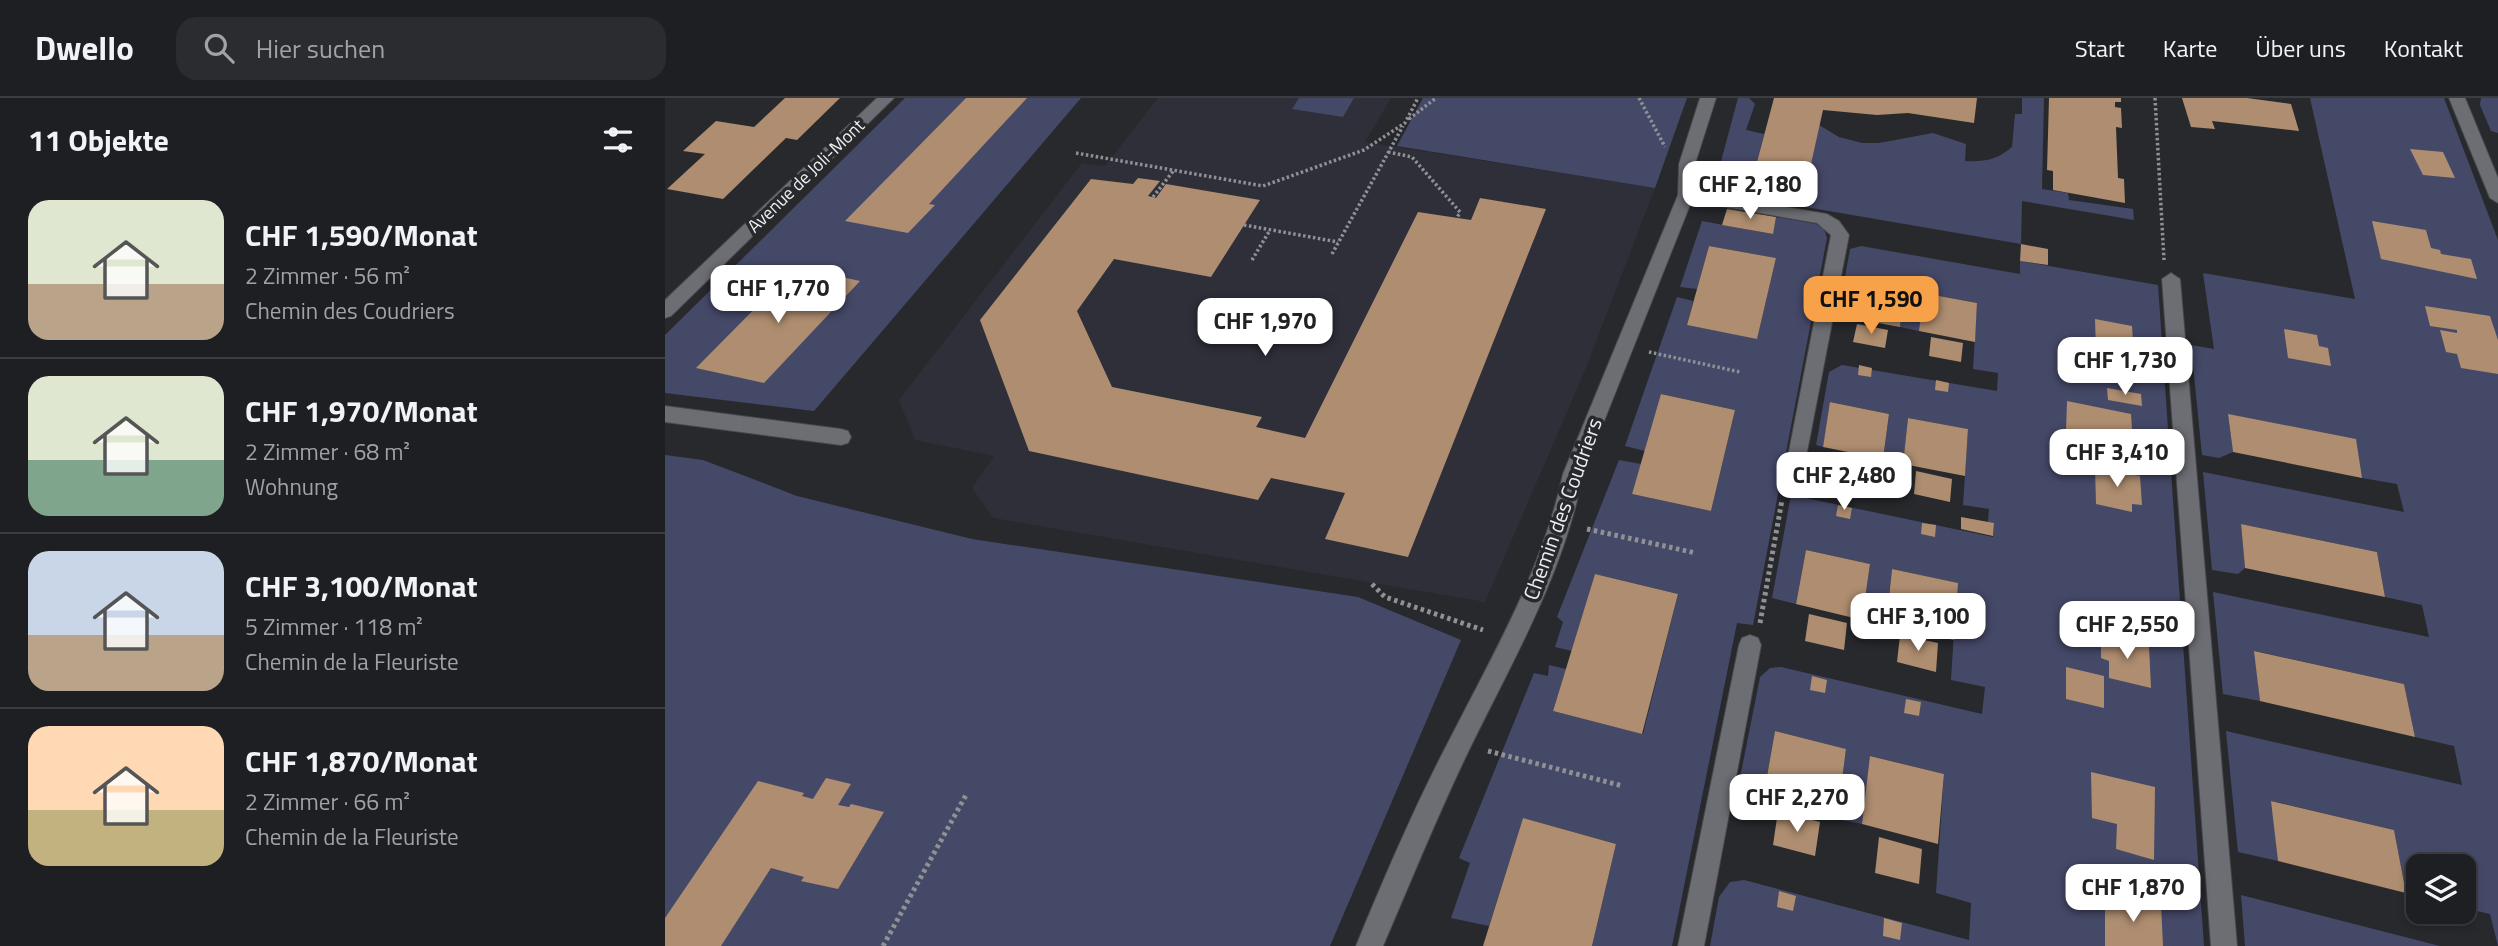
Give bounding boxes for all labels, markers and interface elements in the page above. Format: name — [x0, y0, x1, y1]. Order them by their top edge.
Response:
search box — [176, 17, 666, 80]
text: Dwello — [35, 23, 134, 73]
icon: search — [200, 29, 238, 67]
text: Hier suchen — [256, 29, 385, 68]
text: Start — [2075, 30, 2125, 66]
text: Karte — [2163, 30, 2217, 66]
text: Über uns — [2255, 30, 2346, 66]
text: Kontakt — [2384, 30, 2463, 66]
street label: Avenue de Joli-Mont — [741, 112, 871, 239]
text: 11 Objekte — [28, 117, 169, 163]
icon: filters — [599, 121, 637, 159]
pin: CHF 2,180 — [1670, 162, 1830, 221]
text: CHF 2,180 — [1699, 166, 1801, 201]
text: CHF 1,590/Monat — [245, 212, 478, 258]
icon: home — [84, 228, 168, 312]
text: 2 Zimmer · 56 m² — [245, 258, 410, 293]
pin: CHF 1,770 — [698, 266, 858, 325]
text: CHF 1,770 — [727, 270, 829, 305]
pin: CHF 1,590 — [1791, 276, 1951, 336]
text: CHF 1,590 — [1820, 281, 1922, 316]
text: Chemin des Coudriers — [245, 293, 455, 328]
pin: CHF 1,970 — [1185, 299, 1345, 358]
text: CHF 1,970 — [1214, 303, 1316, 338]
pin: CHF 1,730 — [2045, 338, 2205, 397]
text: CHF 1,730 — [2074, 342, 2176, 377]
text: CHF 1,970/Monat — [245, 388, 478, 434]
icon: home — [84, 404, 168, 488]
street label: Chemin des Coudriers — [1514, 413, 1610, 604]
pin: CHF 3,410 — [2037, 430, 2197, 489]
text: 2 Zimmer · 68 m² — [245, 434, 410, 469]
text: CHF 3,410 — [2066, 434, 2168, 469]
pin: CHF 2,480 — [1764, 452, 1924, 512]
text: CHF 2,480 — [1793, 457, 1895, 492]
text: Wohnung — [245, 469, 338, 504]
text: CHF 3,100/Monat — [245, 563, 478, 609]
icon: home — [84, 579, 168, 663]
pin: CHF 3,100 — [1838, 594, 1998, 653]
text: CHF 3,100 — [1867, 598, 1969, 633]
pin: CHF 2,550 — [2047, 602, 2207, 661]
text: CHF 2,550 — [2076, 606, 2178, 641]
text: 5 Zimmer · 118 m² — [245, 609, 423, 644]
text: Chemin de la Fleuriste — [245, 644, 459, 679]
text: CHF 1,870/Monat — [245, 738, 478, 784]
icon: home — [84, 754, 168, 838]
pin: CHF 2,270 — [1717, 774, 1877, 834]
text: CHF 2,270 — [1746, 779, 1848, 814]
text: 2 Zimmer · 66 m² — [245, 784, 410, 819]
text: Chemin de la Fleuriste — [245, 819, 459, 854]
map controls — [2406, 854, 2476, 924]
button: layers — [2406, 854, 2476, 924]
pin: CHF 1,870 — [2053, 864, 2213, 924]
text: CHF 1,870 — [2082, 869, 2184, 904]

